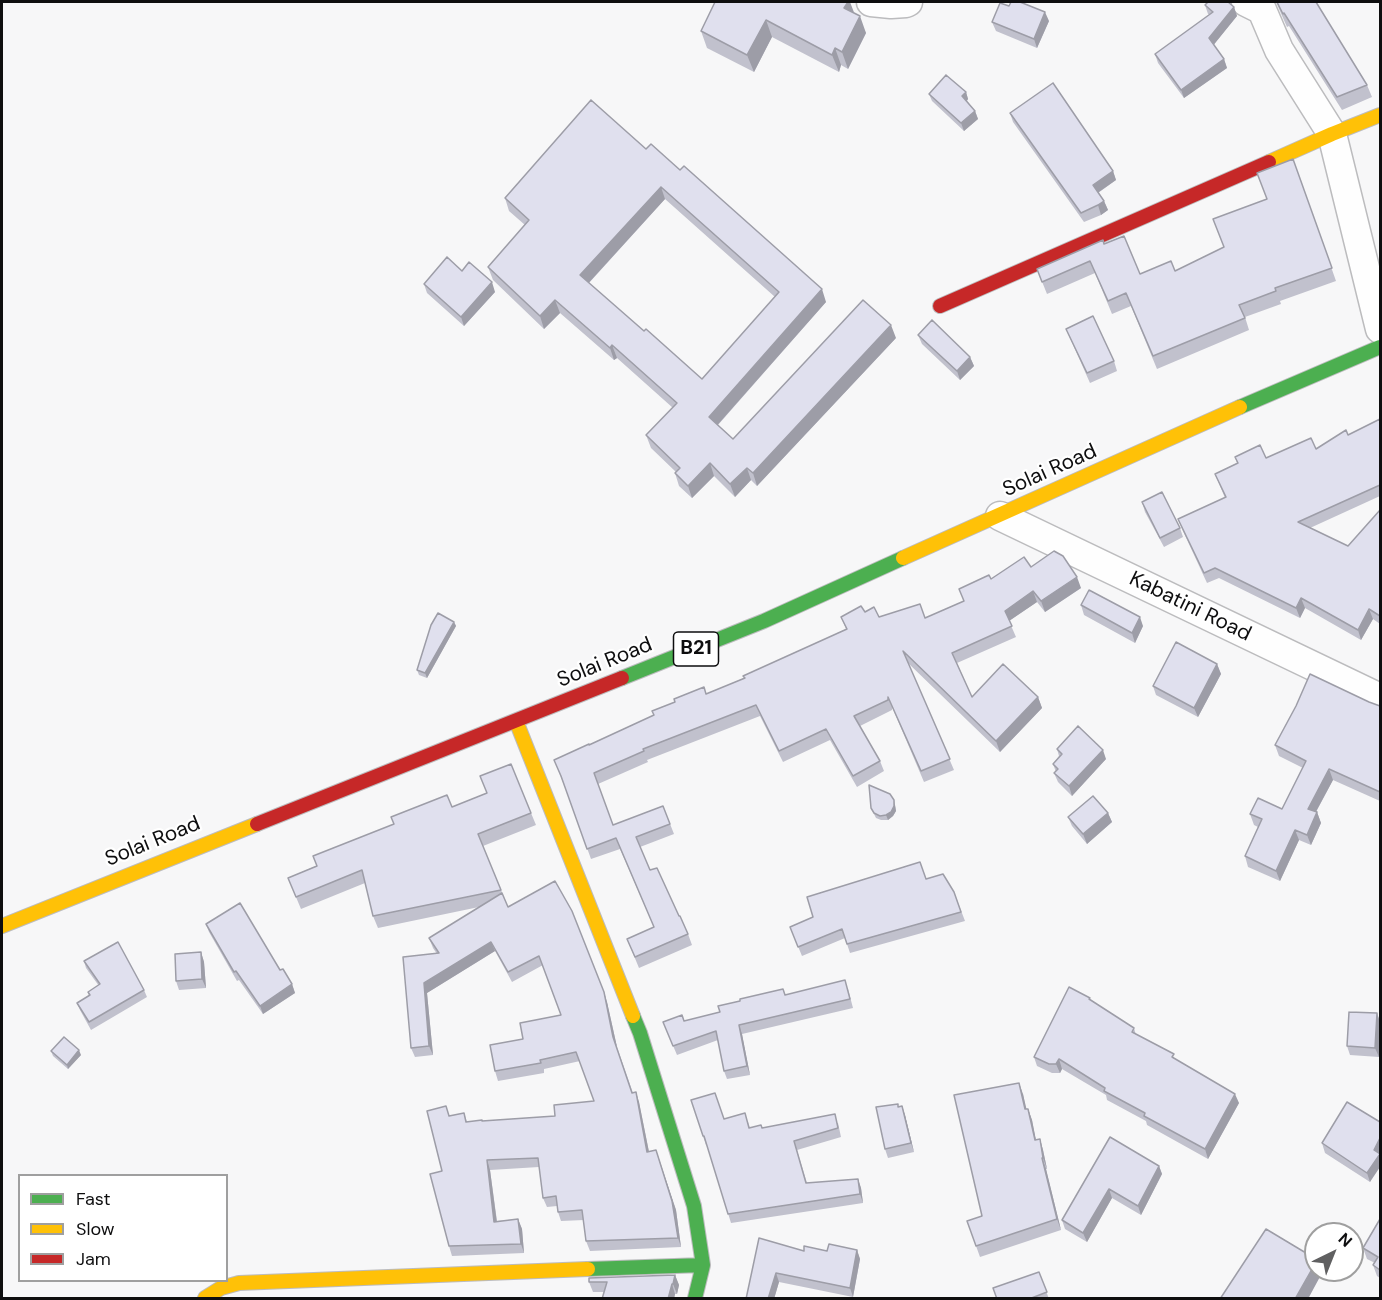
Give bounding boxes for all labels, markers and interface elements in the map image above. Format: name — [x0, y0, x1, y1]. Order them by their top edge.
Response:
street label: Solai Road — [999, 439, 1101, 503]
street label: Kabatini Road — [1125, 567, 1255, 647]
road number: B21 — [674, 632, 718, 666]
street label: Solai Road — [554, 633, 656, 693]
street label: Solai Road — [102, 812, 204, 872]
legend — [18, 1174, 228, 1282]
text: Fast — [76, 1187, 111, 1211]
text: Slow — [76, 1217, 115, 1241]
north arrow — [1304, 1222, 1364, 1282]
text: N — [1334, 1228, 1357, 1252]
text: Jam — [76, 1247, 111, 1271]

